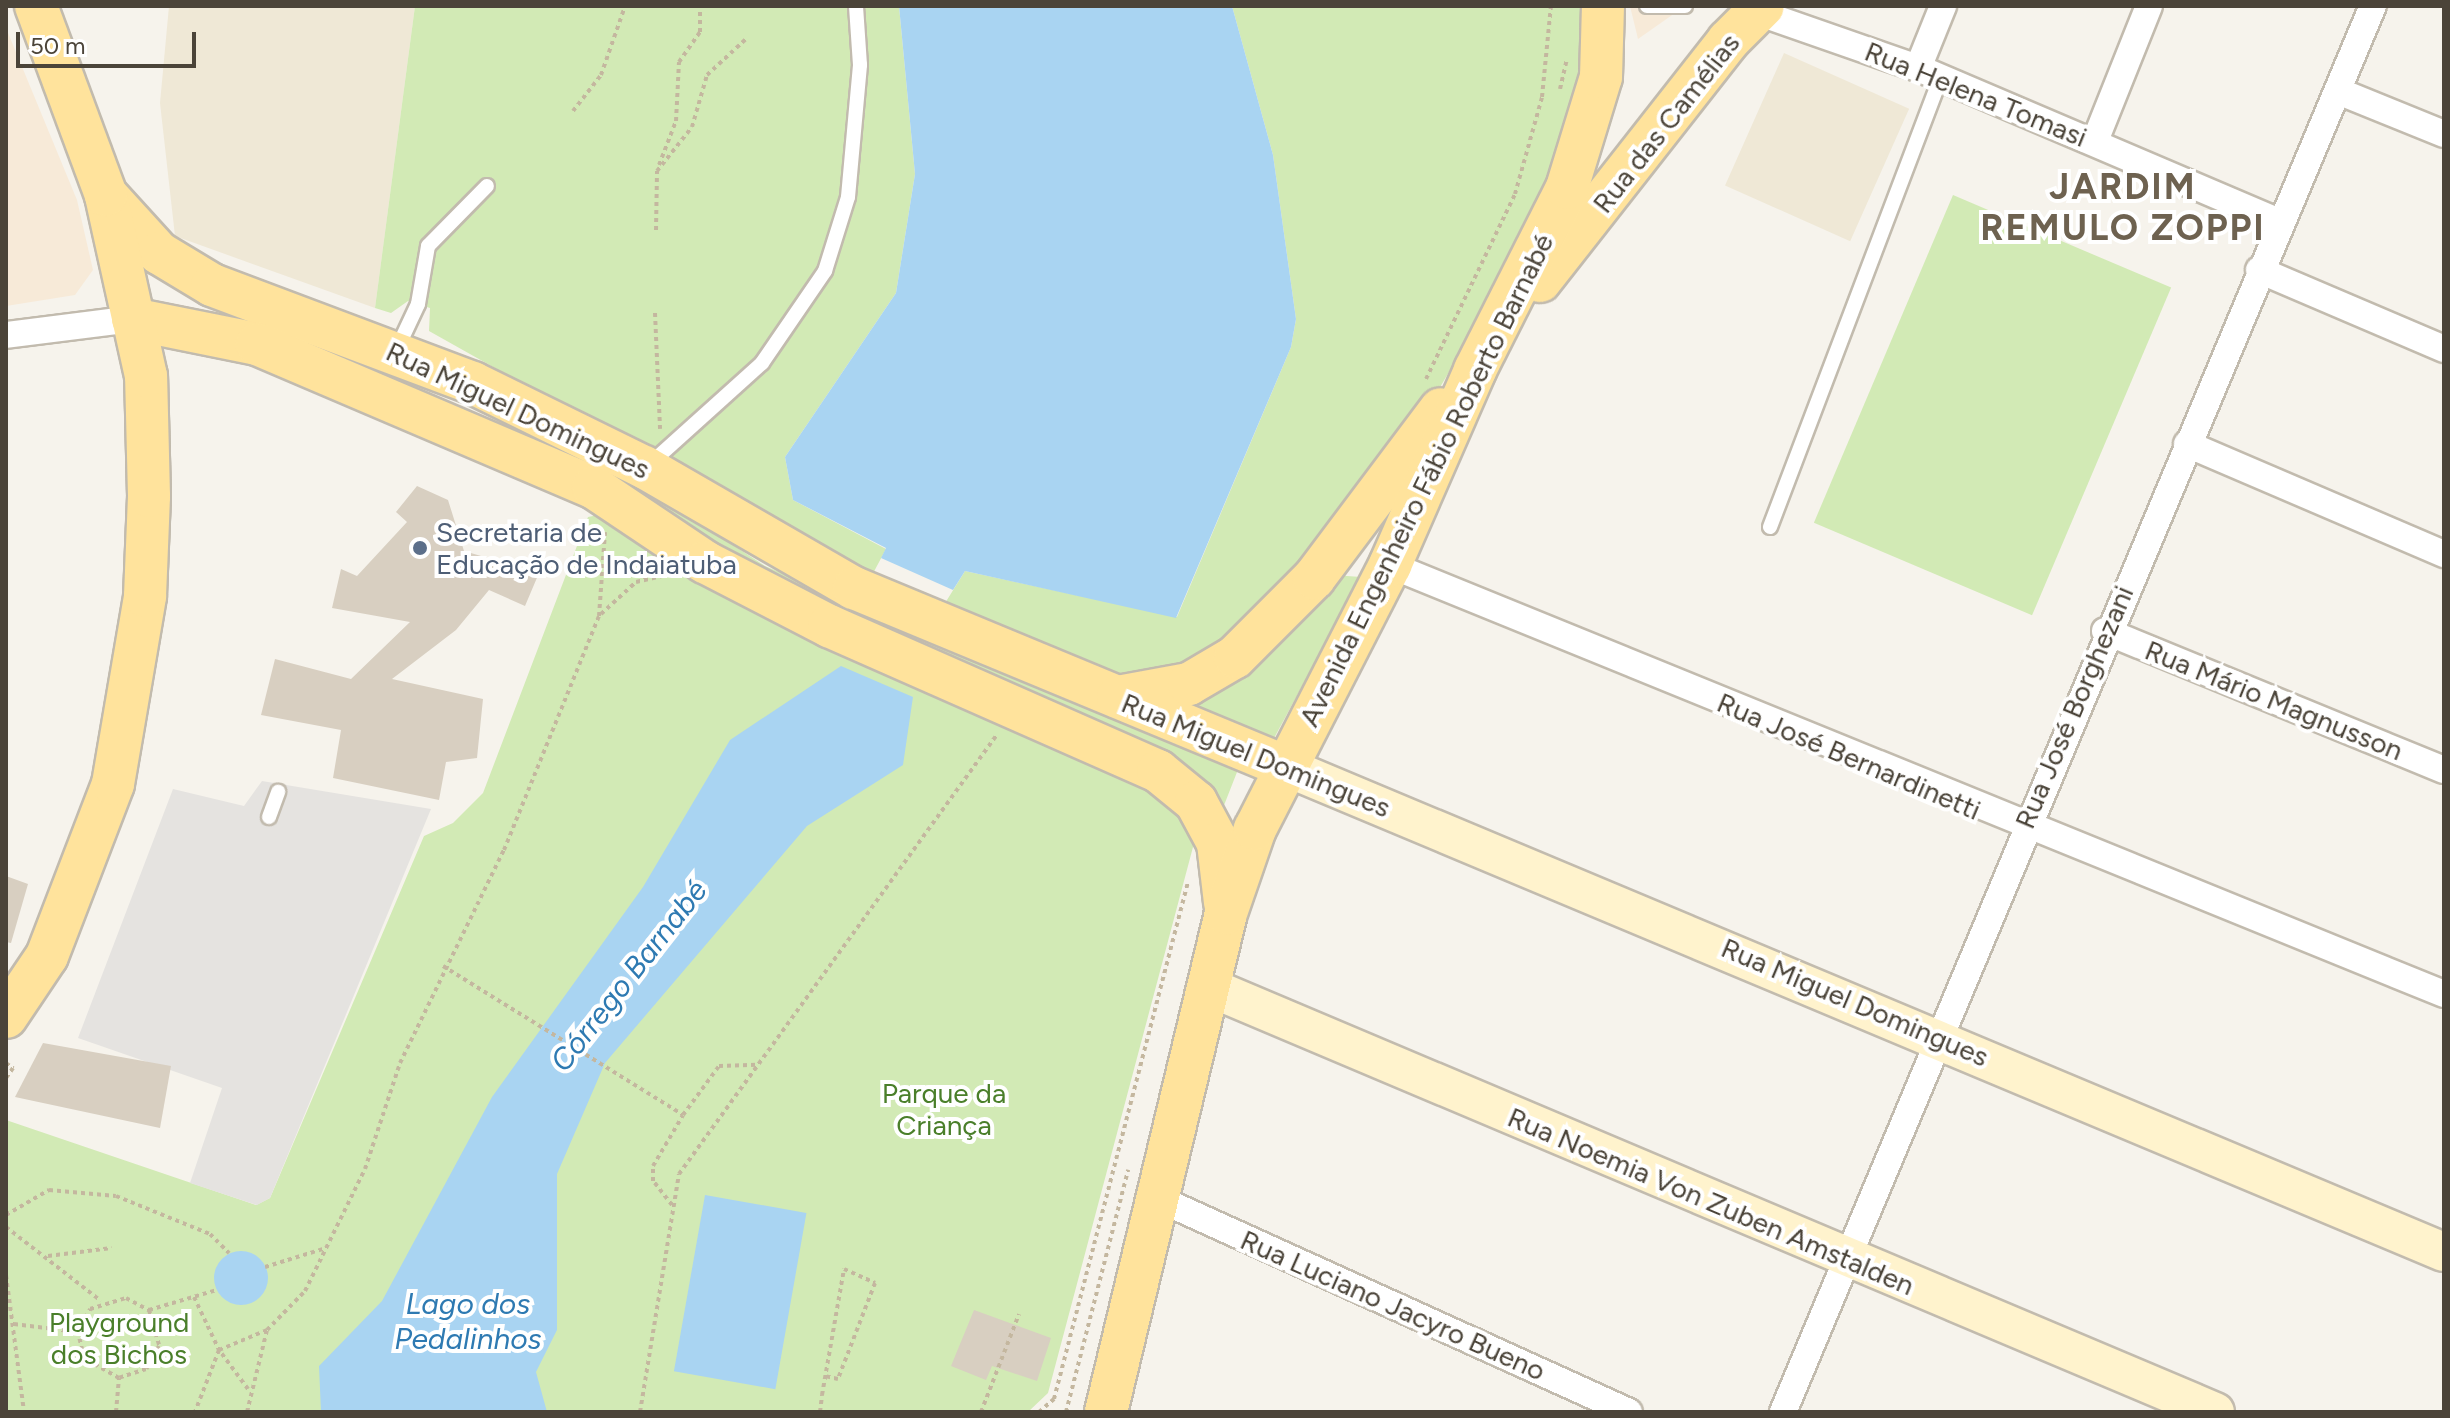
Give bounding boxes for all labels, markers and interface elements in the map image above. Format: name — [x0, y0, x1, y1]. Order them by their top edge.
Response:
scale bar — [20, 16, 200, 66]
street label: Rua das Camélias — [1585, 27, 1747, 219]
text: 50 m — [30, 31, 86, 60]
street label: Rua Helena Tomasi — [1860, 34, 2092, 154]
district label: JARDIM REMULO ZOPPI — [1980, 164, 2266, 249]
street label: Avenida Engenheiro Fábio Roberto Barnabé — [1292, 228, 1560, 732]
street label: Rua Miguel Domingues — [381, 334, 655, 486]
place label: Secretaria de Educação de Indaiatuba — [436, 515, 737, 581]
marker: Secretaria de Educação de Indaiatuba — [411, 539, 429, 557]
street label: Rua José Borghezani — [2008, 580, 2140, 834]
street label: Rua Mário Magnusson — [2140, 633, 2408, 767]
street label: Rua José Bernardinetti — [1712, 685, 1986, 827]
street label: Rua Miguel Domingues — [1117, 686, 1395, 824]
water label: Córrego Barnabé — [543, 873, 715, 1079]
street label: Rua Miguel Domingues — [1716, 931, 1994, 1073]
park label: Parque da Criança — [882, 1076, 1006, 1142]
street label: Rua Noemia Von Zuben Amstalden — [1503, 1100, 1919, 1302]
street label: Rua Luciano Jacyro Bueno — [1235, 1223, 1551, 1387]
water label: Lago dos Pedalinhos — [394, 1286, 542, 1356]
park label: Playground dos Bichos — [49, 1305, 189, 1371]

